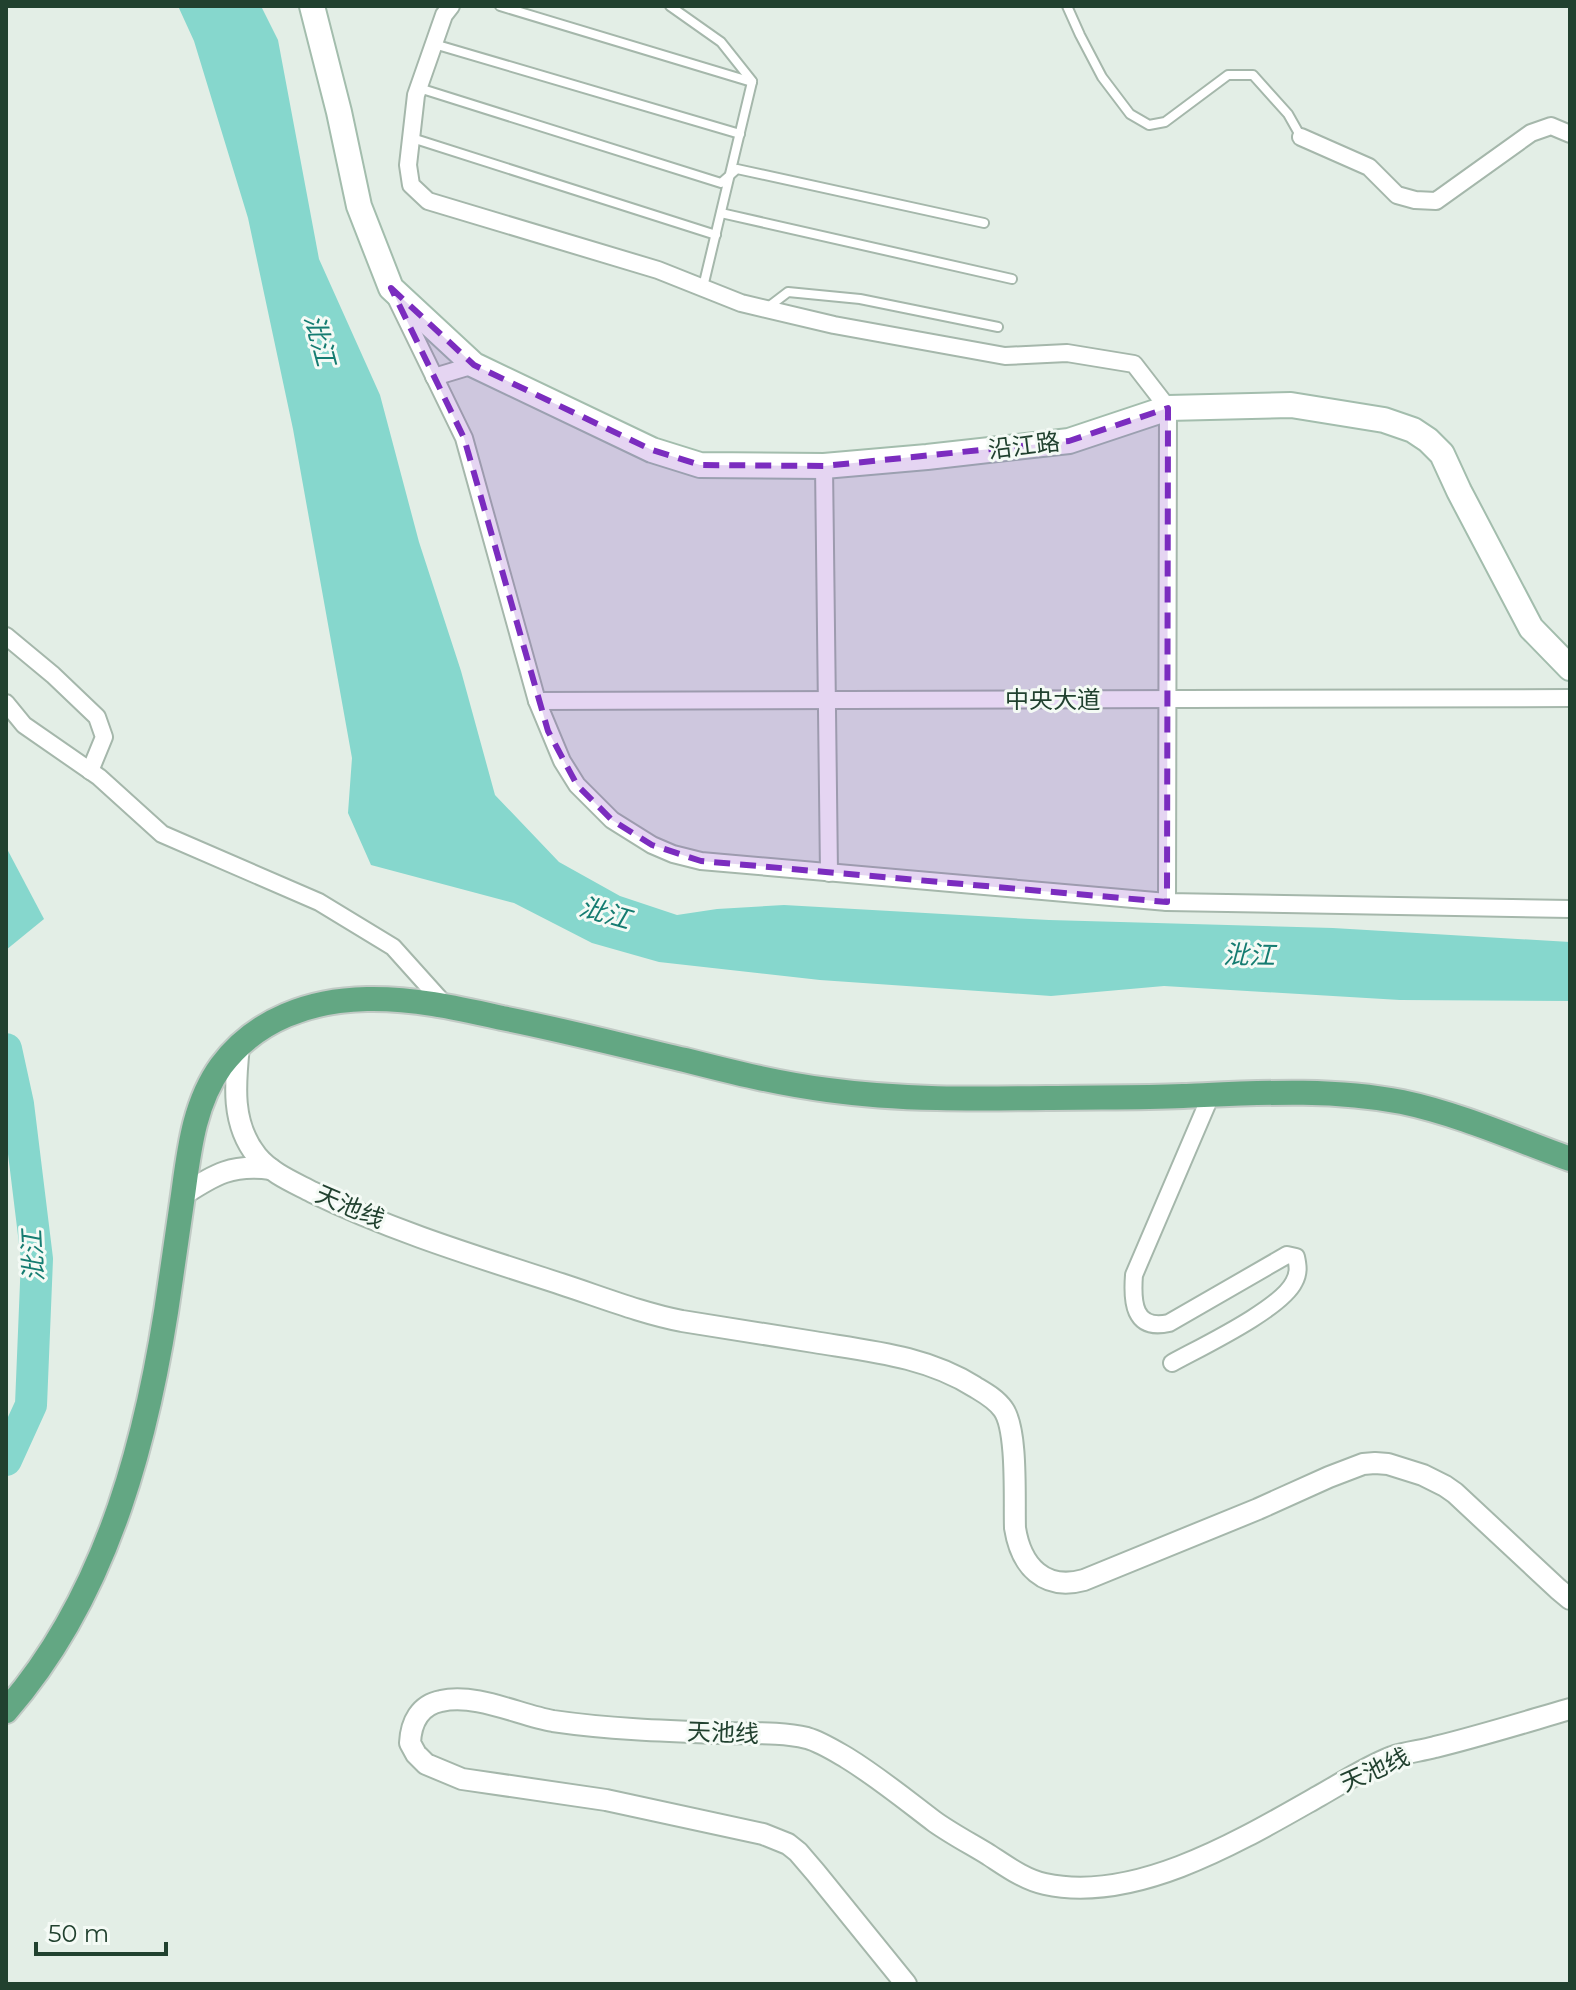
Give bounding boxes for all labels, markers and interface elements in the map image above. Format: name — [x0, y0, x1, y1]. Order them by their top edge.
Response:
water label: 沘江 — [298, 311, 343, 372]
street label: 沿江路 — [986, 427, 1061, 464]
street label: 中央大道 — [1005, 685, 1101, 714]
water label: 沘江 — [576, 890, 637, 936]
water label: 沘江 — [1223, 939, 1278, 972]
street label: 天池线 — [311, 1179, 389, 1234]
water label: 沘江 — [16, 1226, 50, 1283]
street label: 天池线 — [687, 1717, 760, 1748]
street label: 天池线 — [1336, 1742, 1414, 1797]
scale bar — [36, 1906, 166, 1956]
text: 50 m — [48, 1919, 109, 1948]

